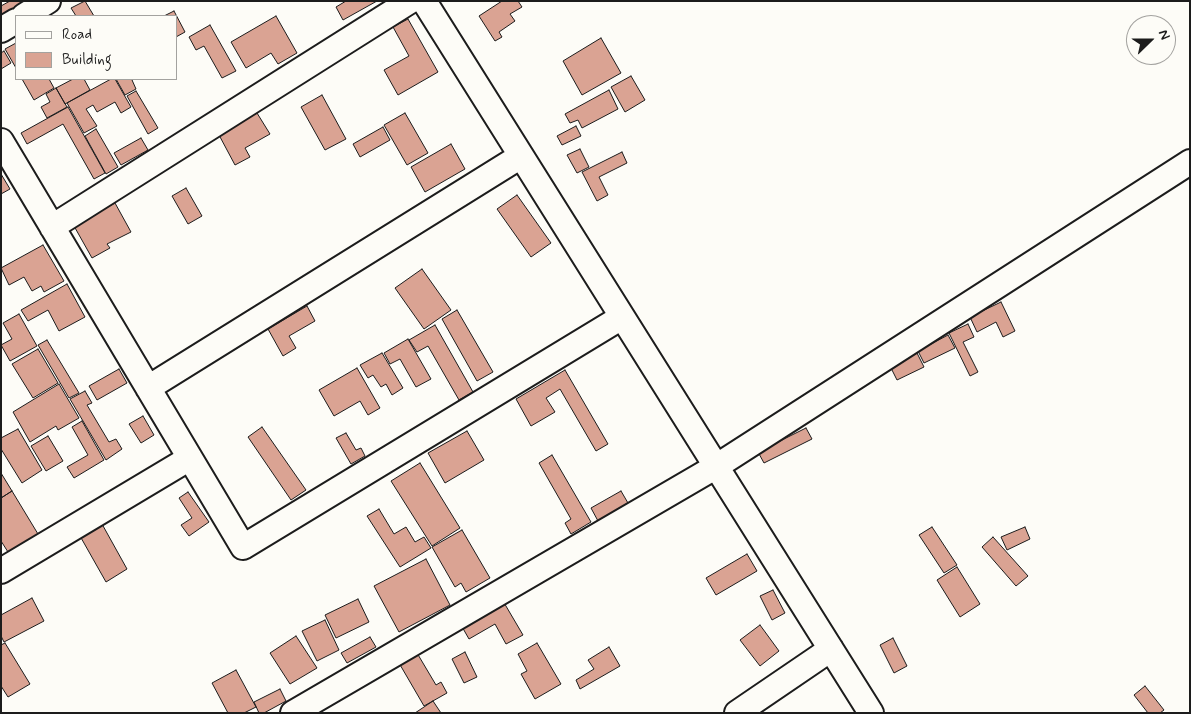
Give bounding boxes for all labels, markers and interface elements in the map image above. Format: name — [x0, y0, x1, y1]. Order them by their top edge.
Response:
legend — [15, 15, 178, 80]
north arrow — [1126, 15, 1176, 65]
text: Road — [62, 25, 92, 45]
text: N — [1154, 27, 1174, 42]
text: Building — [62, 50, 112, 70]

